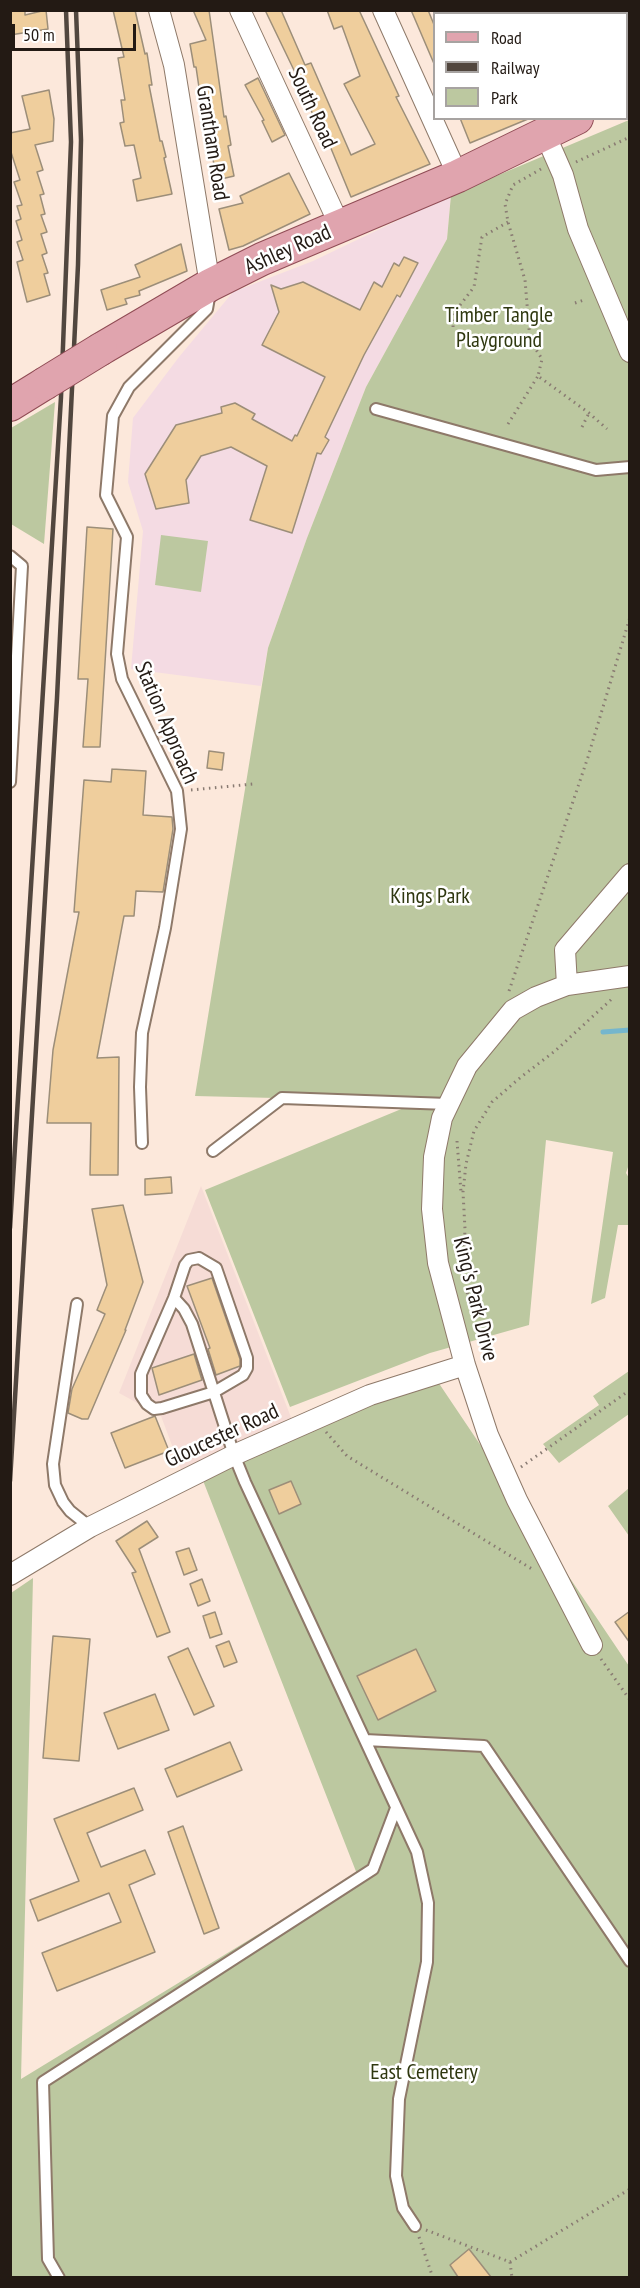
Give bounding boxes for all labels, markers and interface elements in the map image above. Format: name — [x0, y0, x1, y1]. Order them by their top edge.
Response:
scale bar — [15, 12, 140, 50]
legend — [433, 12, 628, 120]
text: 50 m — [23, 23, 55, 46]
text: Road — [491, 26, 522, 49]
text: Railway — [491, 56, 540, 79]
street label: South Road — [282, 63, 342, 153]
street label: Grantham Road — [190, 83, 234, 203]
text: Park — [491, 86, 518, 109]
street label: Ashley Road — [241, 219, 335, 281]
park label: Timber Tangle Playground — [445, 303, 553, 354]
street label: Station Approach — [128, 658, 204, 788]
park label: Kings Park — [390, 884, 470, 910]
street label: King's Park Drive — [447, 1234, 503, 1364]
street label: Gloucester Road — [161, 1398, 283, 1474]
park label: East Cemetery — [370, 2060, 478, 2086]

